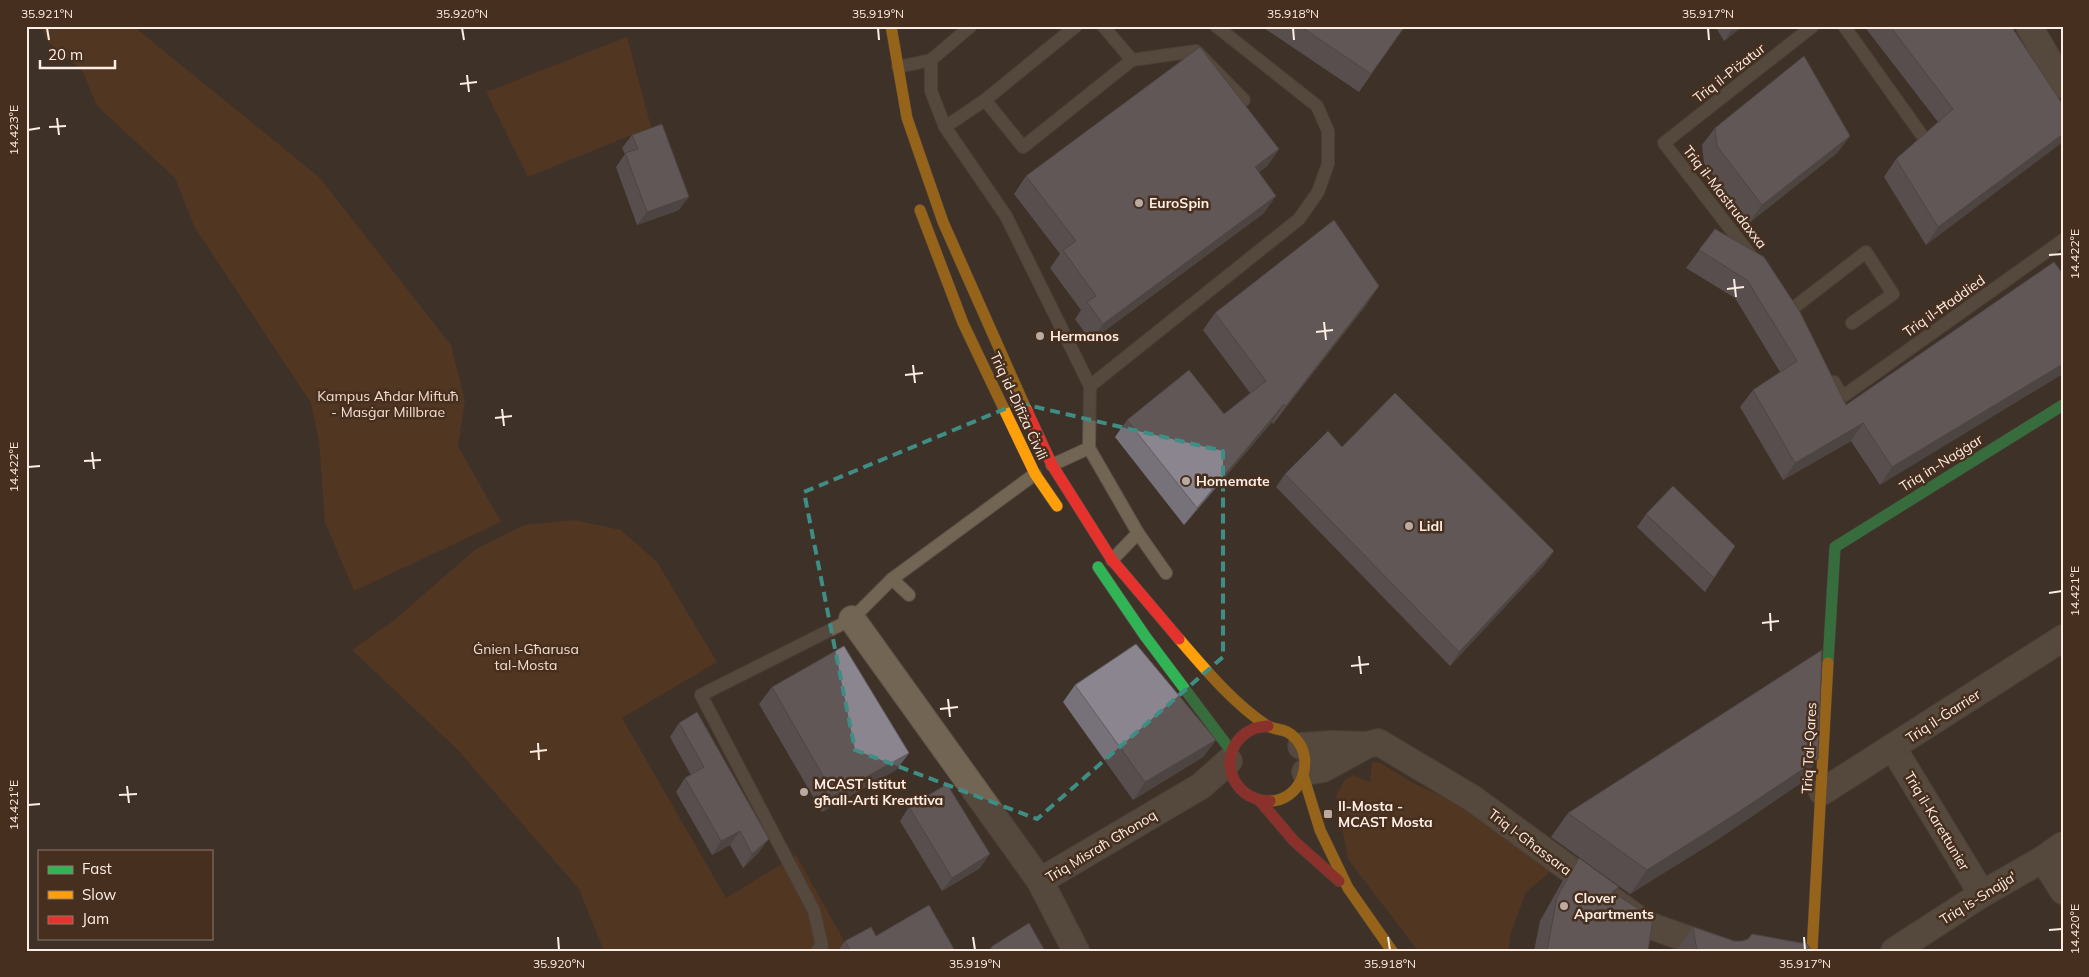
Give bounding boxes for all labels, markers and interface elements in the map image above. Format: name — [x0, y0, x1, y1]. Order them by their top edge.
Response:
text: 35.921°N — [21, 6, 73, 21]
text: 35.920°N — [436, 6, 488, 21]
text: 35.919°N — [852, 6, 904, 21]
text: 35.918°N — [1267, 6, 1319, 21]
text: 35.917°N — [1682, 6, 1734, 21]
scale bar — [40, 38, 115, 70]
street label: Triq il-Piżatur — [1689, 39, 1769, 107]
text: 20 m — [48, 45, 83, 64]
text: 14.423°E — [6, 105, 21, 155]
street label: Triq il-Mastrudaxxa — [1679, 142, 1771, 252]
place label: EuroSpin — [1149, 194, 1209, 212]
marker: EuroSpin — [1133, 197, 1145, 209]
text: 14.422°E — [2067, 229, 2082, 279]
street label: Triq il-Ħaddied — [1899, 271, 1989, 341]
place label: Hermanos — [1050, 327, 1119, 345]
marker: Hermanos — [1034, 330, 1046, 342]
street label: Triq id-Difiża Ċivili — [986, 349, 1052, 463]
park label: Kampus Aħdar Miftuħ - Masġar Millbrae — [317, 387, 459, 421]
street label: Triq in-Naġġar — [1896, 430, 1987, 496]
text: 14.422°E — [6, 442, 21, 492]
place label: Homemate — [1196, 472, 1270, 490]
marker: Homemate — [1180, 475, 1192, 487]
place label: Lidl — [1419, 517, 1443, 535]
marker: Lidl — [1403, 520, 1415, 532]
text: 14.421°E — [2067, 566, 2082, 616]
park label: Ġnien l-Għarusa tal-Mosta — [473, 640, 579, 674]
street label: Triq il-Ġarrier — [1902, 685, 1984, 747]
street label: Triq Tal-Qares — [1798, 702, 1820, 794]
street label: Triq il-Karettunier — [1900, 768, 1974, 875]
place label: MCAST Istitut għall-Arti Kreattiva — [814, 775, 943, 809]
text: 14.421°E — [6, 780, 21, 830]
marker: MCAST Istitut għall-Arti Kreattiva — [798, 786, 810, 798]
place label: Il-Mosta - MCAST Mosta — [1338, 797, 1433, 831]
street label: Triq l-Għassara — [1485, 805, 1575, 879]
street label: Triq Misraħ Għonoq — [1042, 806, 1160, 886]
marker: Il-Mosta - MCAST Mosta — [1322, 808, 1334, 820]
legend — [38, 850, 212, 940]
text: Fast — [82, 859, 112, 878]
street label: Triq is-Snajja' — [1936, 867, 2020, 929]
text: Slow — [82, 885, 116, 904]
place label: Clover Apartments — [1574, 889, 1654, 923]
marker: Clover Apartments — [1558, 900, 1570, 912]
text: 14.420°E — [2067, 904, 2082, 954]
text: Jam — [82, 909, 109, 928]
text: 35.920°N — [533, 956, 585, 971]
text: 35.919°N — [949, 956, 1001, 971]
text: 35.918°N — [1364, 956, 1416, 971]
text: 35.917°N — [1779, 956, 1831, 971]

